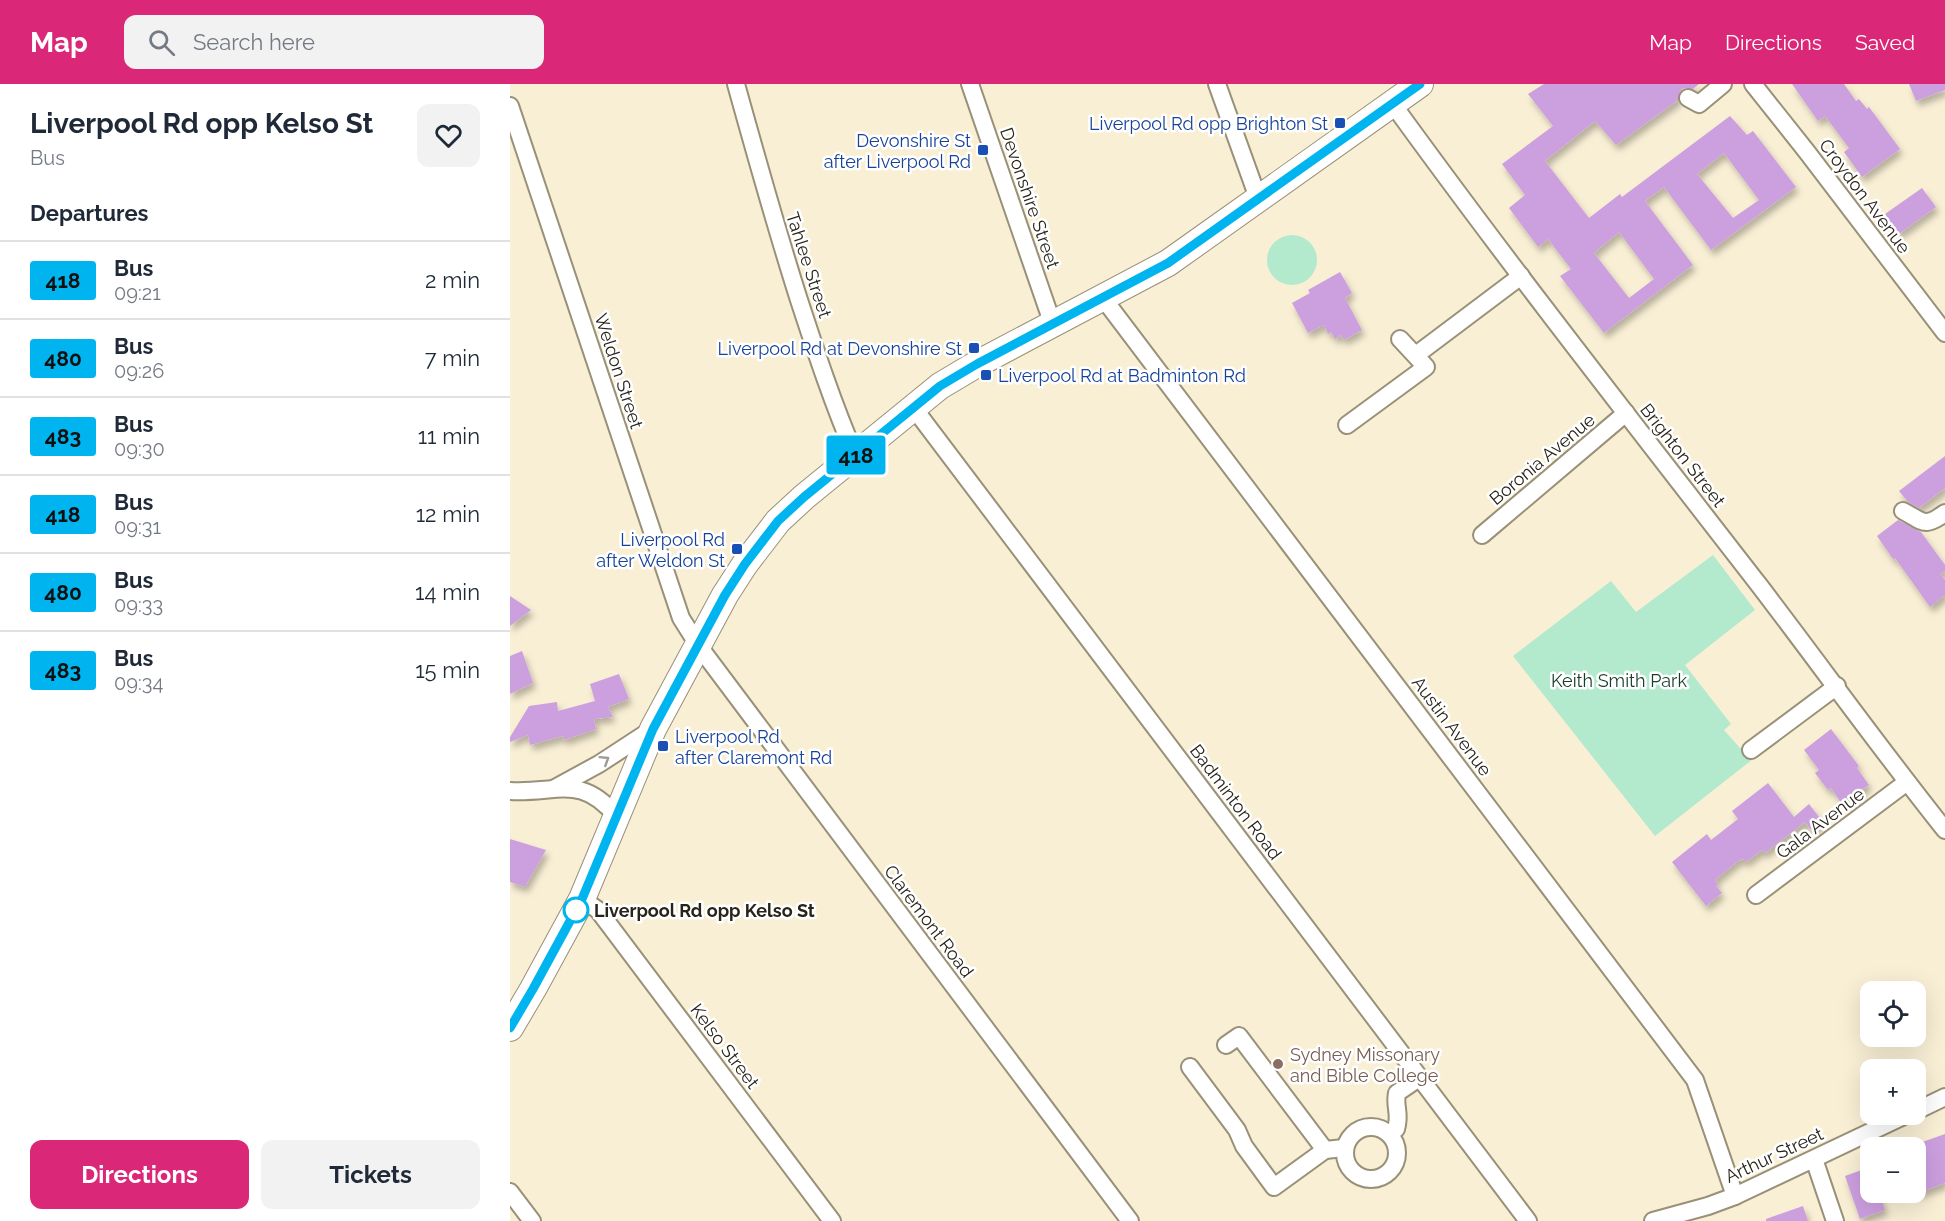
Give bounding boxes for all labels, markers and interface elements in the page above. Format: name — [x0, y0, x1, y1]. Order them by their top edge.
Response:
search box — [124, 15, 544, 69]
text: Map — [30, 26, 88, 59]
icon: search — [145, 26, 178, 59]
text: Search here — [193, 29, 315, 55]
text: Map — [1649, 30, 1692, 55]
text: Directions — [1725, 30, 1822, 55]
text: Saved — [1855, 30, 1915, 55]
button: heart — [417, 104, 480, 167]
text: Liverpool Rd opp Kelso St — [30, 107, 373, 140]
place label: Liverpool Rd opp Brighton St — [1089, 113, 1328, 134]
marker: Liverpool Rd opp Brighton St — [1333, 116, 1347, 130]
street label: Devonshire Street — [996, 125, 1064, 271]
place label: Devonshire St after Liverpool Rd — [824, 130, 971, 172]
street label: Croydon Avenue — [1815, 135, 1915, 258]
marker: Devonshire St after Liverpool Rd — [976, 143, 990, 157]
text: Bus — [30, 146, 65, 170]
text: Departures — [30, 200, 148, 226]
street label: Tahlee Street — [782, 209, 836, 321]
text: Bus — [114, 255, 153, 281]
text: 2 min — [425, 267, 480, 293]
text: 418 — [45, 268, 81, 293]
text: 09:21 — [114, 281, 161, 305]
street label: Weldon Street — [590, 311, 648, 431]
text: Bus — [114, 333, 153, 359]
place label: Liverpool Rd at Devonshire St — [718, 338, 962, 359]
marker: Liverpool Rd at Devonshire St — [967, 341, 981, 355]
text: 7 min — [425, 345, 480, 371]
text: 480 — [44, 346, 82, 371]
text: 09:26 — [114, 359, 164, 383]
place label: Liverpool Rd at Badminton Rd — [998, 365, 1246, 386]
marker: Liverpool Rd at Badminton Rd — [979, 368, 993, 382]
street label: Brighton Street — [1636, 399, 1730, 511]
street label: Boronia Avenue — [1485, 409, 1599, 509]
text: Bus — [114, 411, 153, 437]
text: 11 min — [418, 423, 480, 449]
text: 483 — [45, 424, 81, 449]
line badge: 418 — [822, 436, 890, 475]
text: 09:30 — [114, 437, 165, 461]
text: 418 — [838, 443, 874, 468]
text: Bus — [114, 489, 153, 515]
text: 12 min — [416, 501, 480, 527]
text: 418 — [45, 502, 81, 527]
text: 09:31 — [114, 515, 161, 539]
place label: Liverpool Rd after Weldon St — [596, 529, 725, 571]
marker: Liverpool Rd after Weldon St — [730, 542, 744, 556]
text: Bus — [114, 567, 153, 593]
text: 14 min — [415, 579, 480, 605]
text: 480 — [44, 580, 82, 605]
text: 09:33 — [114, 593, 163, 617]
text: Bus — [114, 645, 153, 671]
text: 15 min — [415, 657, 480, 683]
text: 483 — [45, 658, 81, 683]
park label: Keith Smith Park — [1551, 670, 1687, 691]
text: 09:34 — [114, 671, 163, 695]
street label: Austin Avenue — [1408, 672, 1496, 780]
place label: Liverpool Rd after Claremont Rd — [675, 726, 832, 768]
marker: Liverpool Rd after Claremont Rd — [656, 739, 670, 753]
street label: Badminton Road — [1186, 740, 1286, 864]
one-way arrow — [598, 757, 609, 768]
street label: Gala Avenue — [1772, 783, 1868, 863]
street label: Claremont Road — [880, 861, 978, 981]
marker: Liverpool Rd opp Kelso St — [563, 897, 589, 923]
place label: Liverpool Rd opp Kelso St — [594, 900, 815, 921]
map controls — [1860, 981, 1926, 1203]
button: locate — [1860, 981, 1926, 1047]
street label: Kelso Street — [686, 1000, 764, 1092]
place label: Sydney Missonary and Bible College — [1290, 1044, 1440, 1086]
marker: Sydney Missonary and Bible College — [1271, 1057, 1285, 1071]
button: + — [1860, 1059, 1926, 1125]
street label: Arthur Street — [1721, 1123, 1827, 1187]
button: − — [1860, 1137, 1926, 1203]
button: Directions — [30, 1140, 249, 1209]
button: Tickets — [261, 1140, 480, 1209]

